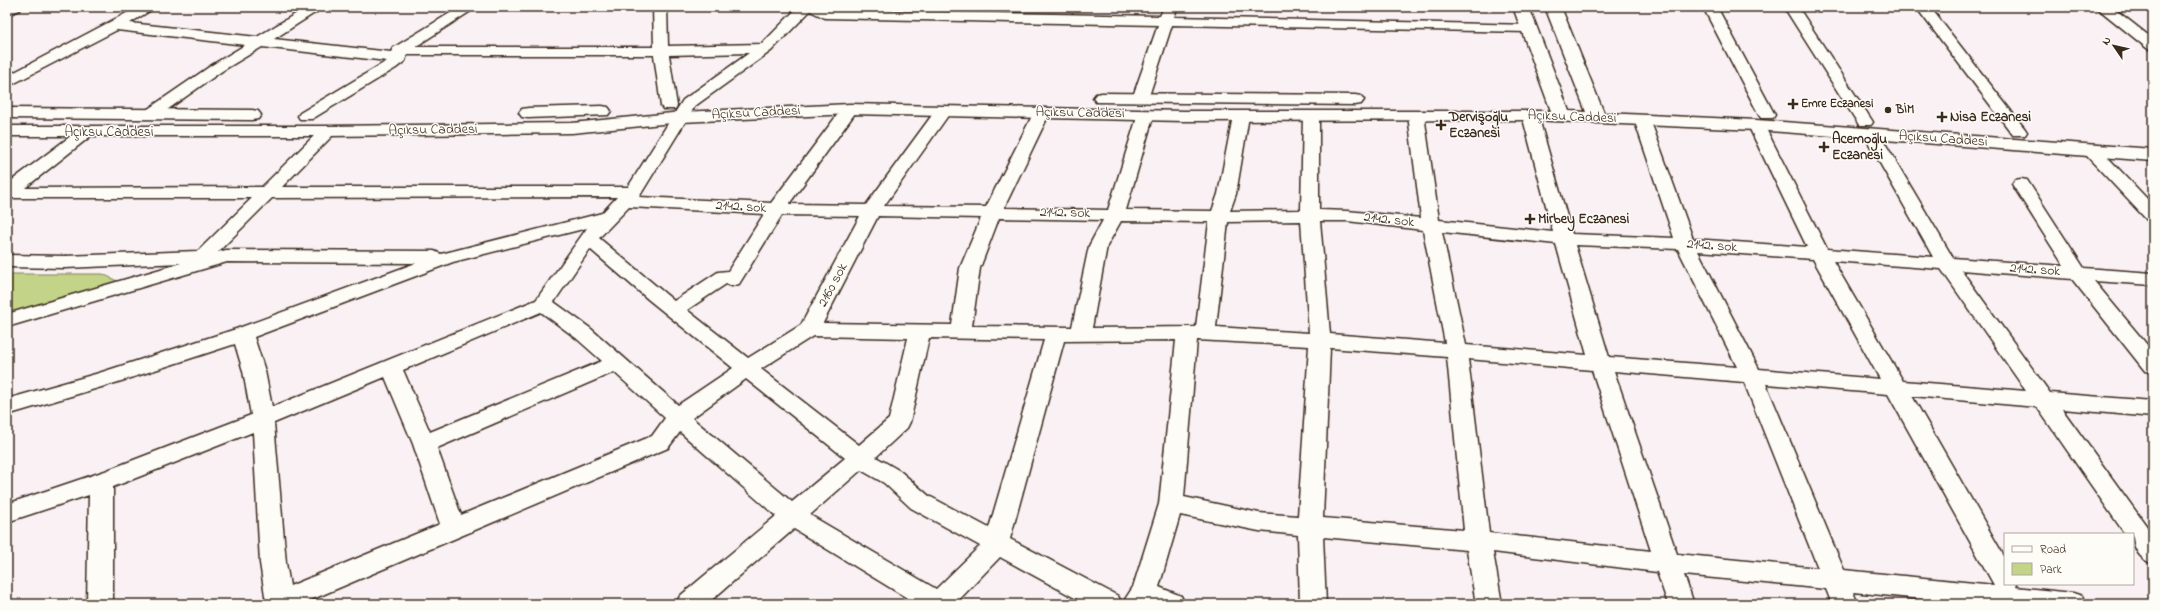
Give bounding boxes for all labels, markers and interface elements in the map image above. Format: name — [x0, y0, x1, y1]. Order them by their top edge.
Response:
north arrow — [2094, 26, 2134, 66]
text: N — [2098, 33, 2115, 49]
place label: Emre Eczanesi — [1801, 95, 1873, 113]
marker: Emre Eczanesi — [1788, 99, 1798, 109]
street label: Açıksu Caddesi — [711, 100, 801, 126]
place label: BİM — [1895, 101, 1914, 119]
street label: Açıksu Caddesi — [1035, 102, 1125, 124]
street label: Açıksu Caddesi — [1527, 105, 1617, 129]
marker: BİM — [1883, 105, 1893, 115]
place label: Dervişoğlu Eczanesi — [1448, 107, 1508, 144]
place label: Nisa Eczanesi — [1950, 107, 2032, 128]
marker: Nisa Eczanesi — [1937, 112, 1947, 122]
street label: Açıksu Caddesi — [388, 119, 478, 141]
marker: Dervişoğlu Eczanesi — [1436, 120, 1446, 130]
street label: Açıksu Caddesi — [65, 122, 153, 143]
street label: Açıksu Caddesi — [1898, 125, 1988, 153]
place label: Acemoğlu Eczanesi — [1832, 129, 1887, 166]
marker: Acemoğlu Eczanesi — [1819, 142, 1829, 152]
street label: 2142. sok — [715, 195, 768, 219]
street label: 2142. sok — [1040, 202, 1091, 224]
street label: 2142. sok — [1363, 207, 1416, 233]
place label: Mirbey Eczanesi — [1538, 209, 1630, 232]
marker: Mirbey Eczanesi — [1525, 214, 1535, 224]
street label: 2142. sok — [1686, 234, 1739, 258]
street label: 2160 sok — [813, 258, 854, 311]
street label: 2142. sok — [2009, 258, 2062, 282]
legend — [2004, 533, 2134, 585]
text: Road — [2040, 541, 2066, 559]
text: Park — [2040, 561, 2062, 579]

